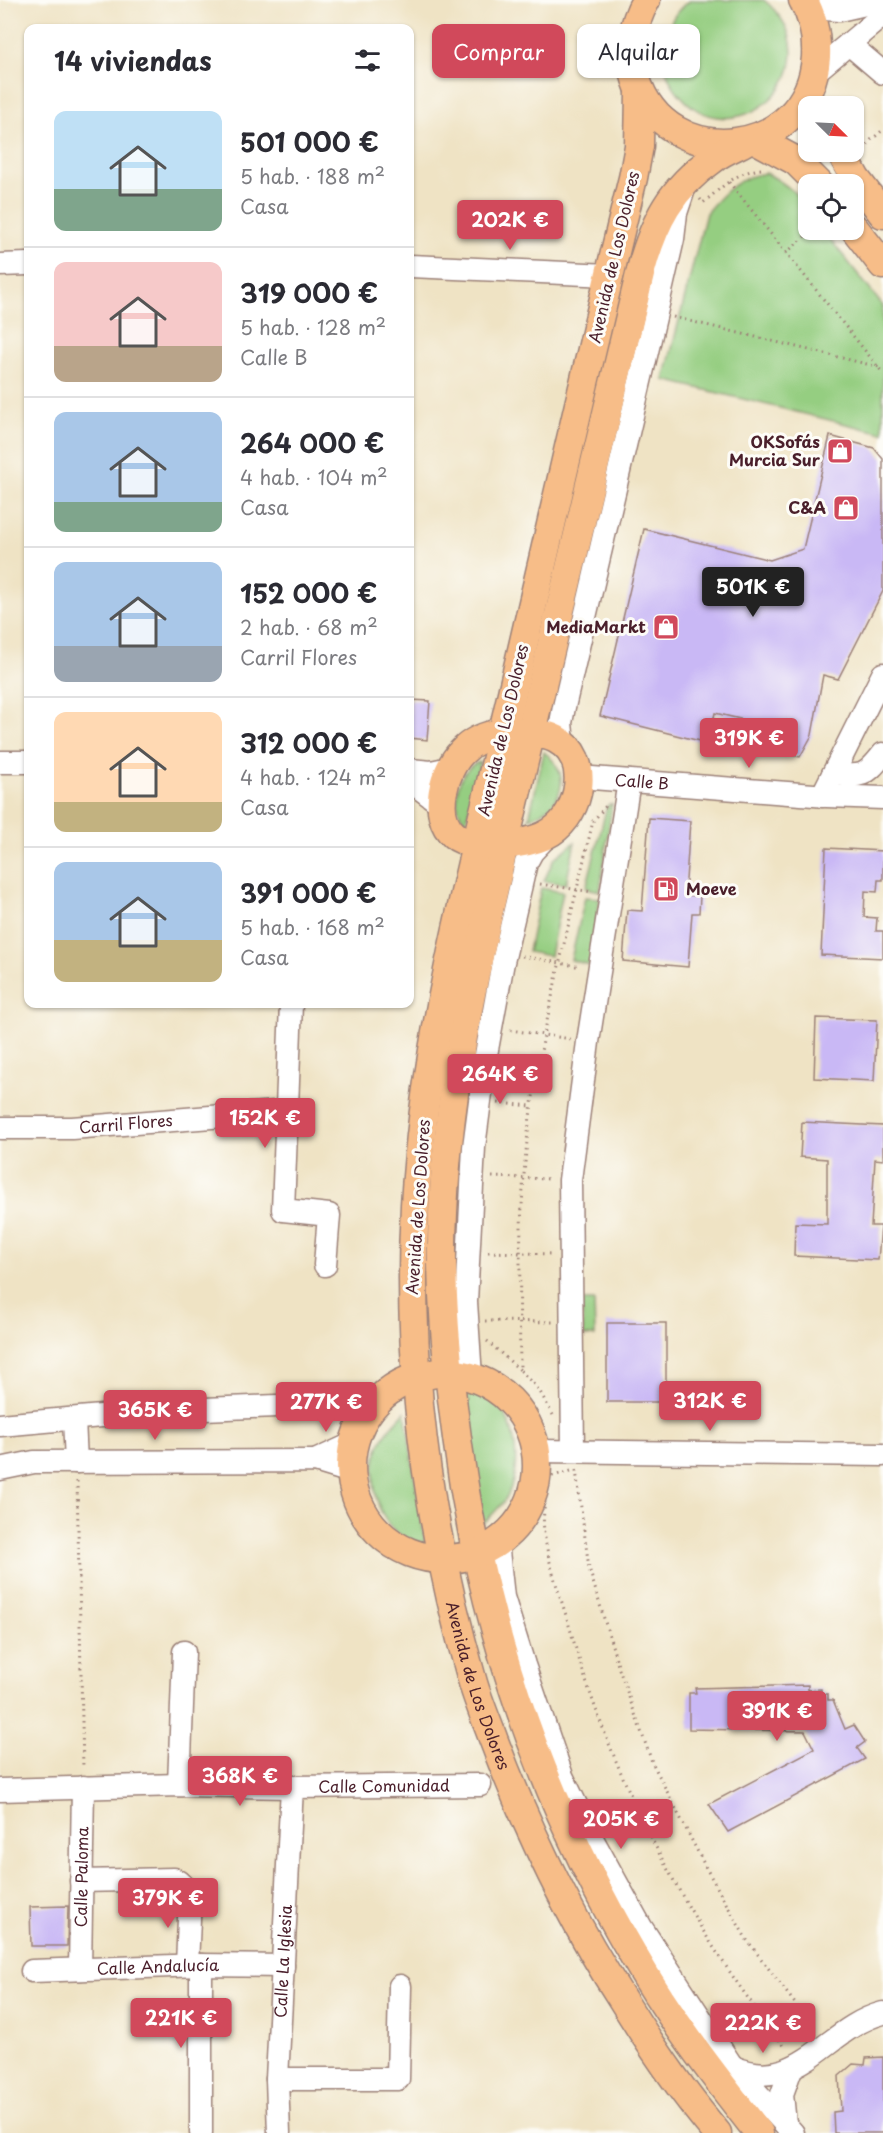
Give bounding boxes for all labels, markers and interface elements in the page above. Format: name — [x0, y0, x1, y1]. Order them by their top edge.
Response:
chip: Comprar — [432, 24, 565, 78]
chip: Alquilar — [577, 24, 700, 78]
text: 14 viviendas — [54, 41, 212, 80]
icon: filters — [351, 44, 384, 77]
north arrow — [798, 96, 864, 162]
map controls — [798, 96, 864, 240]
text: 501 000 € — [240, 122, 379, 161]
icon: home — [102, 135, 174, 207]
text: 5 hab. · 188 m² — [240, 161, 385, 191]
street label: Avenida de Los Dolores — [582, 169, 644, 345]
button: locate — [798, 174, 864, 240]
text: Casa — [240, 191, 289, 221]
pin: 202K € — [461, 200, 559, 251]
text: 202K € — [471, 204, 549, 234]
text: 319 000 € — [240, 273, 378, 312]
icon: home — [102, 286, 174, 358]
text: 5 hab. · 128 m² — [240, 312, 386, 342]
text: Calle B — [240, 342, 308, 372]
text: 264 000 € — [240, 423, 384, 462]
place label: OKSofás Murcia Sur — [729, 429, 821, 471]
icon: home — [102, 436, 174, 508]
shop icon: OKSofás Murcia Sur — [825, 436, 855, 466]
text: 4 hab. · 104 m² — [240, 462, 388, 492]
text: Casa — [240, 492, 289, 522]
shop icon: C&A — [831, 493, 861, 523]
place label: C&A — [788, 495, 826, 519]
pin: 501K € — [704, 567, 802, 618]
text: 501K € — [716, 571, 790, 601]
text: 152 000 € — [240, 573, 377, 612]
icon: home — [102, 586, 174, 658]
text: 2 hab. · 68 m² — [240, 612, 378, 642]
shop icon: MediaMarkt — [651, 612, 681, 642]
place label: MediaMarkt — [546, 614, 646, 638]
text: Carril Flores — [240, 642, 357, 672]
street label: Avenida de Los Dolores — [471, 642, 533, 818]
pin: 319K € — [700, 718, 798, 769]
text: 319K € — [714, 722, 784, 752]
text: 312 000 € — [240, 723, 377, 762]
icon: home — [102, 736, 174, 808]
text: 4 hab. · 124 m² — [240, 762, 386, 792]
street label: Calle B — [614, 767, 670, 795]
text: Casa — [240, 792, 289, 822]
text: 391 000 € — [240, 873, 377, 912]
fuel station icon: Moeve — [651, 874, 681, 904]
place label: Moeve — [686, 876, 737, 900]
icon: home — [102, 886, 174, 958]
text: 5 hab. · 168 m² — [240, 912, 385, 942]
text: Casa — [240, 942, 289, 972]
pin: 264K € — [451, 1054, 549, 1105]
text: 264K € — [461, 1058, 539, 1088]
pin: 152K € — [216, 1098, 314, 1149]
text: 152K € — [229, 1102, 301, 1132]
street label: Carril Flores — [78, 1107, 173, 1138]
street label: Avenida de Los Dolores — [399, 1118, 435, 1295]
pin: 312K € — [661, 1381, 759, 1432]
pin: 277K € — [277, 1382, 375, 1433]
text: 312K € — [673, 1385, 747, 1415]
text: 277K € — [290, 1386, 362, 1416]
pin: 365K € — [106, 1390, 204, 1441]
text: 365K € — [118, 1394, 192, 1424]
street label: Avenida de Los Dolores — [441, 1599, 517, 1773]
pin: 391K € — [728, 1691, 826, 1742]
text: 391K € — [741, 1695, 813, 1725]
pin: 368K € — [191, 1756, 289, 1807]
text: 368K € — [202, 1760, 278, 1790]
street label: Calle Comunidad — [318, 1772, 450, 1798]
pin: 205K € — [572, 1799, 670, 1850]
text: 205K € — [583, 1803, 659, 1833]
street label: Calle Paloma — [68, 1826, 93, 1928]
pin: 379K € — [119, 1878, 217, 1929]
text: 379K € — [132, 1882, 204, 1912]
street label: Calle La Iglesia — [267, 1904, 297, 2018]
street label: Calle Andalucía — [96, 1952, 219, 1980]
pin: 221K € — [132, 1998, 230, 2049]
text: 221K € — [145, 2002, 217, 2032]
pin: 222K € — [714, 2003, 812, 2054]
text: 222K € — [724, 2007, 802, 2037]

